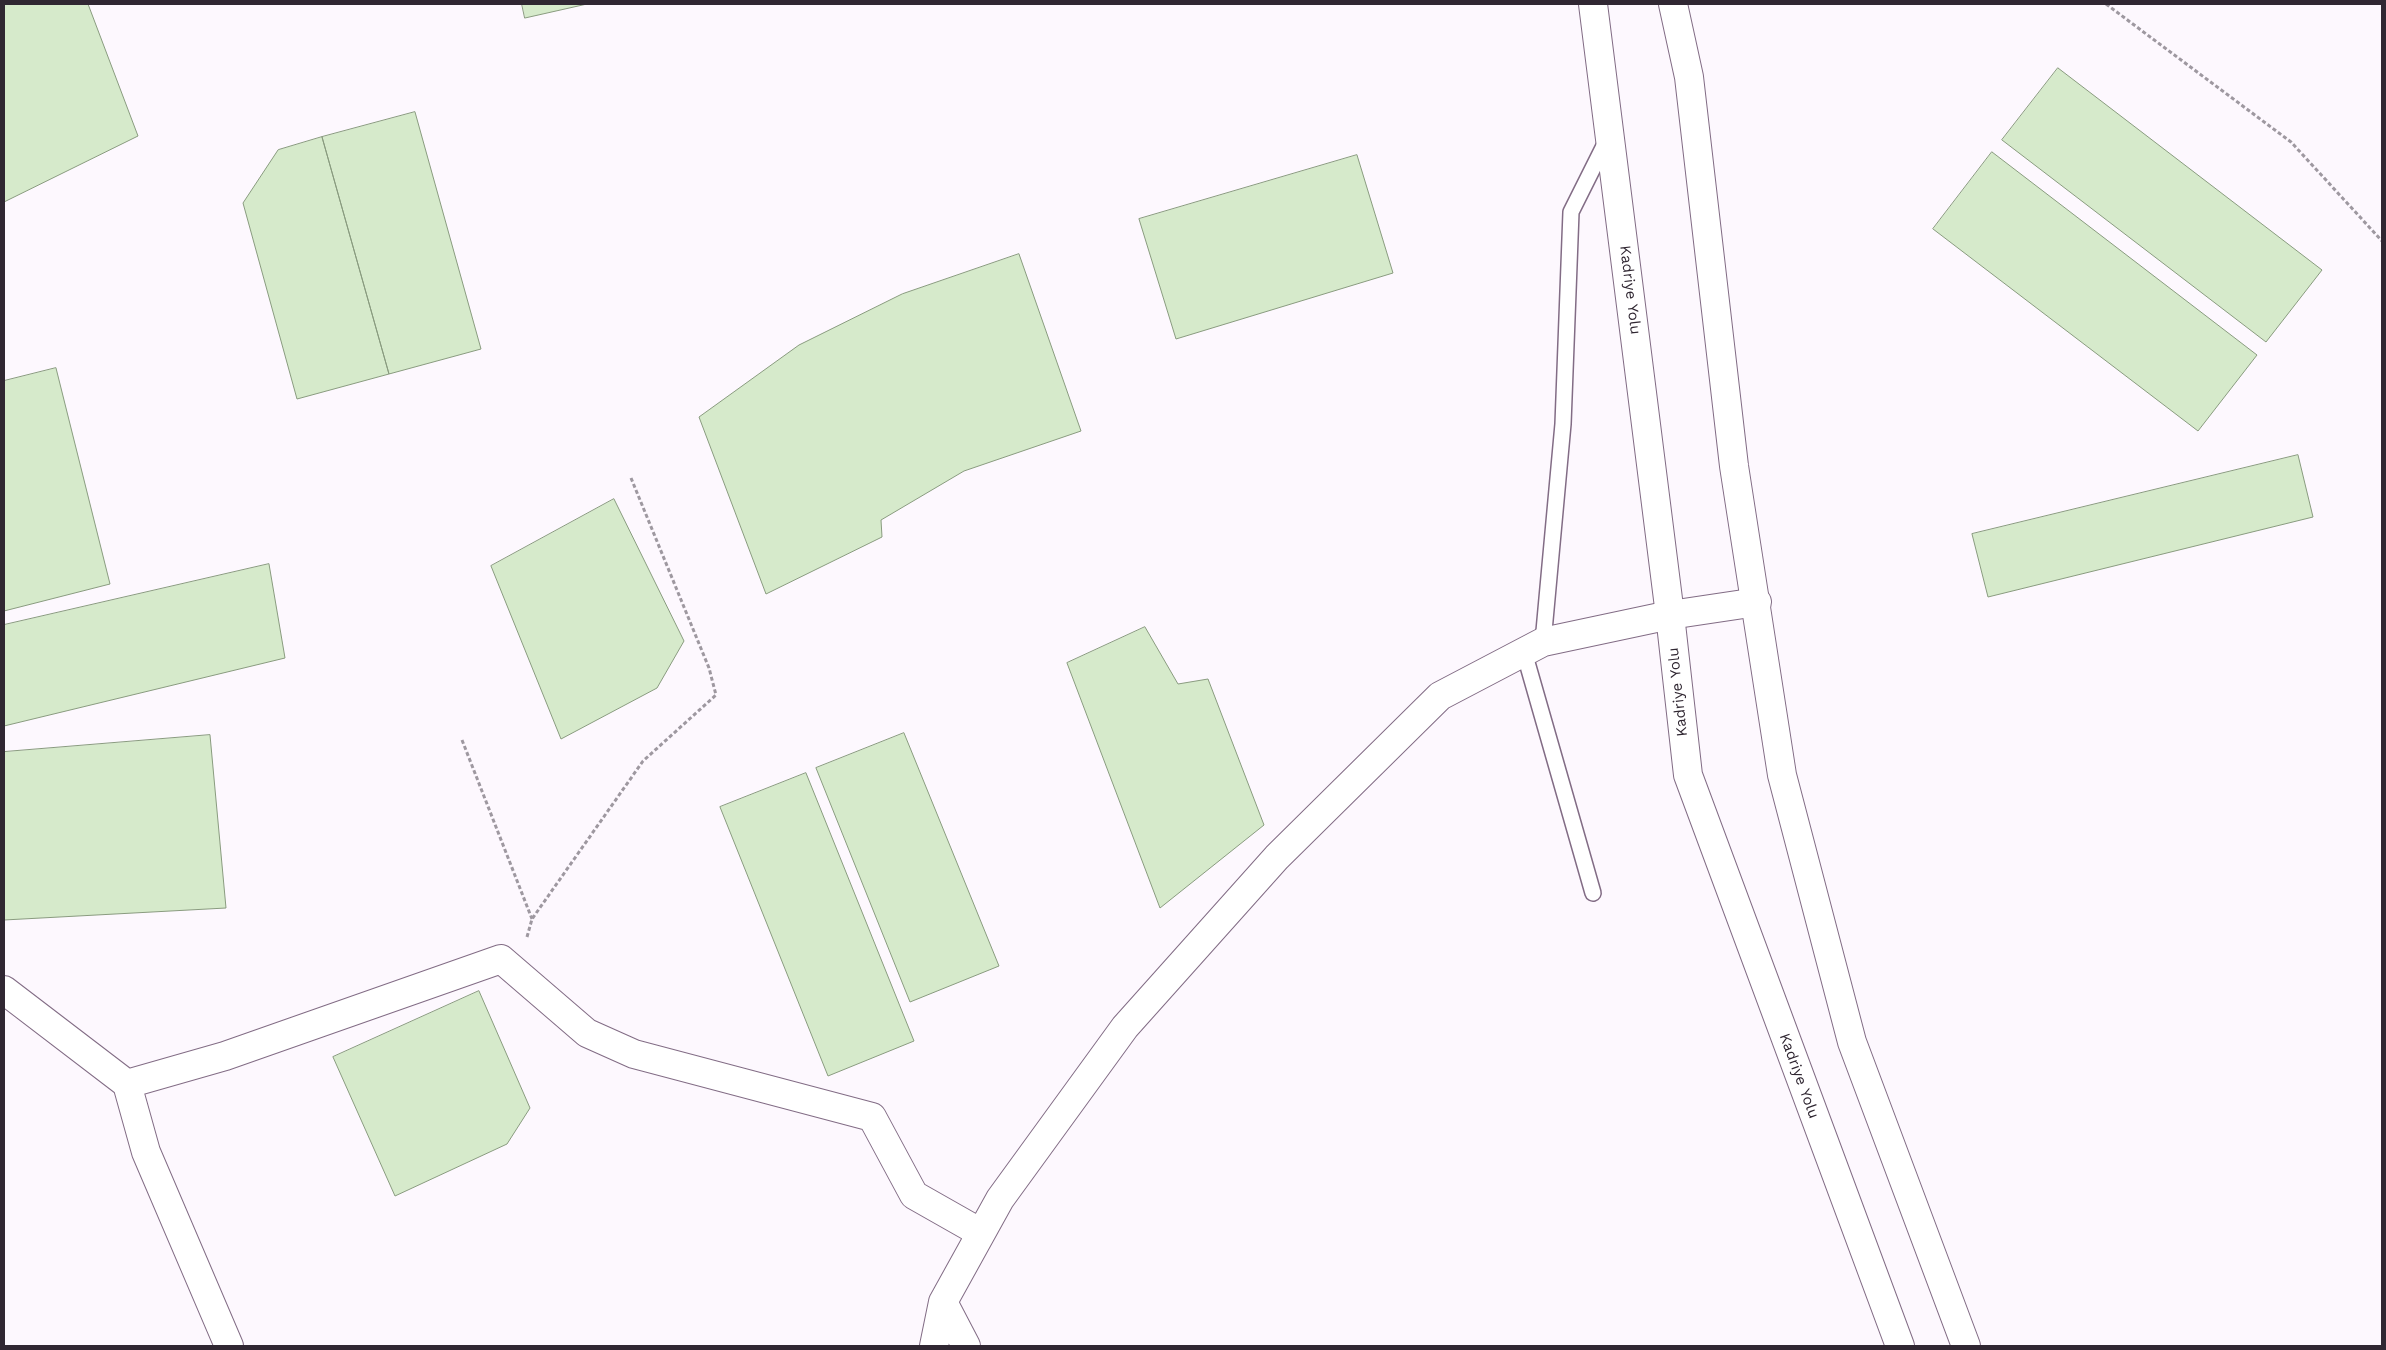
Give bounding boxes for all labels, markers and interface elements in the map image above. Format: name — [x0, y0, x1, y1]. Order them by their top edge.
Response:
street label: Kadriye Yolu — [1616, 244, 1644, 336]
street label: Kadriye Yolu — [1664, 647, 1692, 737]
street label: Kadriye Yolu — [1775, 1031, 1823, 1121]

